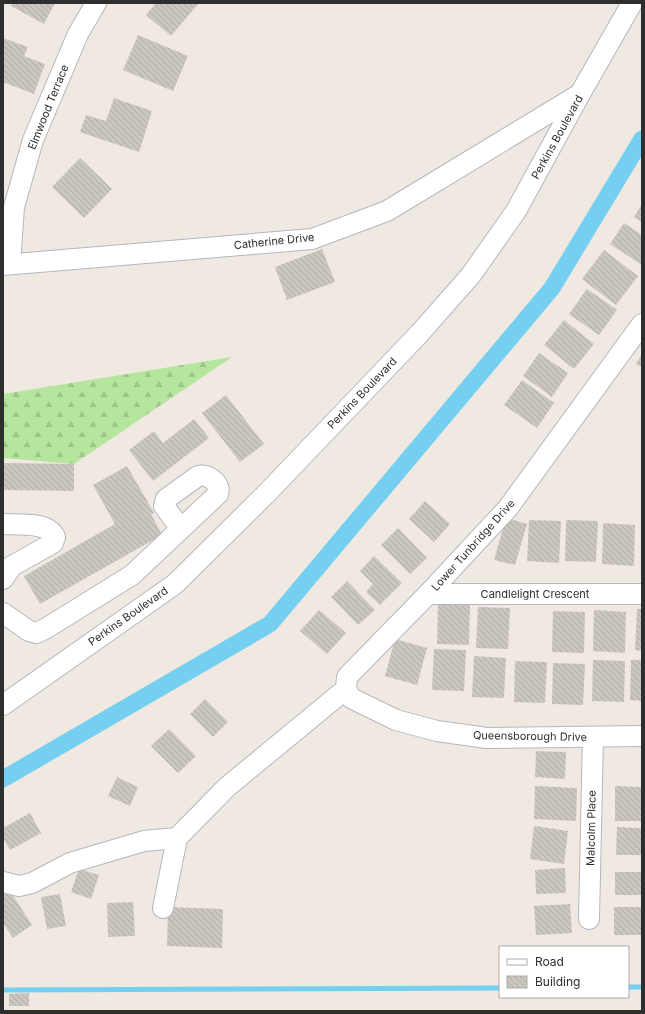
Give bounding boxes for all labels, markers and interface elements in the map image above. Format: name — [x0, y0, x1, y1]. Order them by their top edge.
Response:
street label: Elmwood Terrace — [25, 62, 71, 152]
street label: Perkins Boulevard — [528, 93, 586, 181]
street label: Catherine Drive — [233, 230, 315, 252]
street label: Perkins Boulevard — [324, 354, 400, 432]
street label: Lower Tunbridge Drive — [428, 496, 518, 594]
street label: Perkins Boulevard — [86, 583, 170, 649]
street label: Candlelight Crescent — [481, 587, 590, 601]
street label: Queensborough Drive — [473, 728, 587, 744]
street label: Malcolm Place — [583, 790, 599, 866]
legend — [499, 946, 629, 998]
text: Road — [535, 954, 564, 969]
text: Building — [535, 974, 580, 989]

